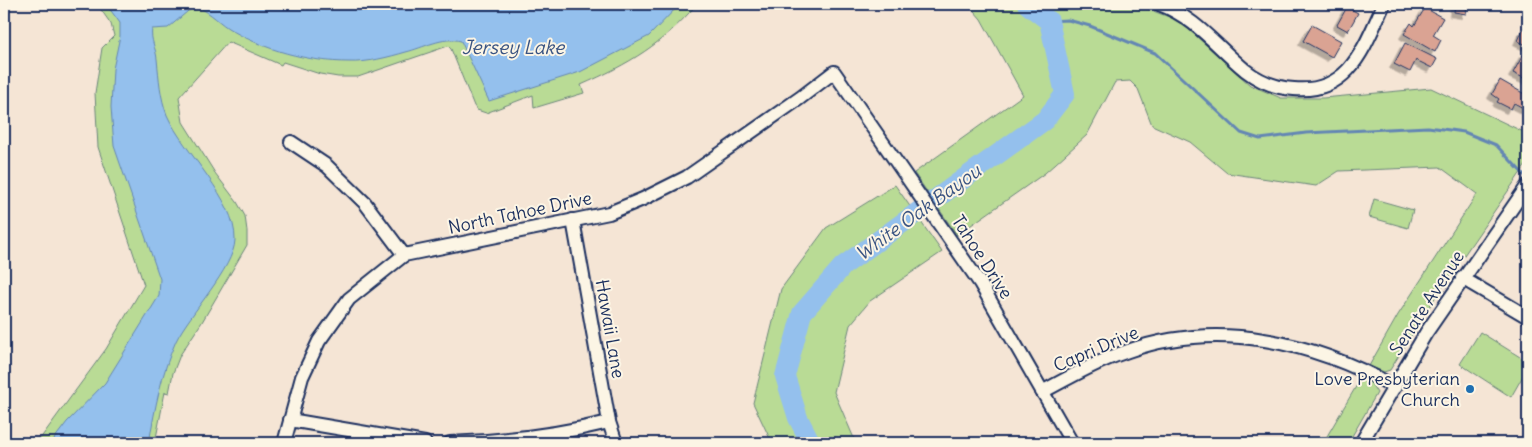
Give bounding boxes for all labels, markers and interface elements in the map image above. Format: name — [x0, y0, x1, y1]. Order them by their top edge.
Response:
water label: Jersey Lake — [462, 35, 566, 59]
water label: White Oak Bayou — [851, 158, 986, 265]
street label: North Tahoe Drive — [446, 186, 594, 239]
street label: Tahoe Drive — [947, 210, 1018, 303]
street label: Senate Avenue — [1384, 246, 1469, 360]
street label: Hawaii Lane — [590, 278, 631, 380]
street label: Capri Drive — [1050, 320, 1142, 377]
place label: Love Presbyterian Church — [1314, 367, 1460, 411]
marker: Love Presbyterian Church — [1464, 383, 1476, 395]

